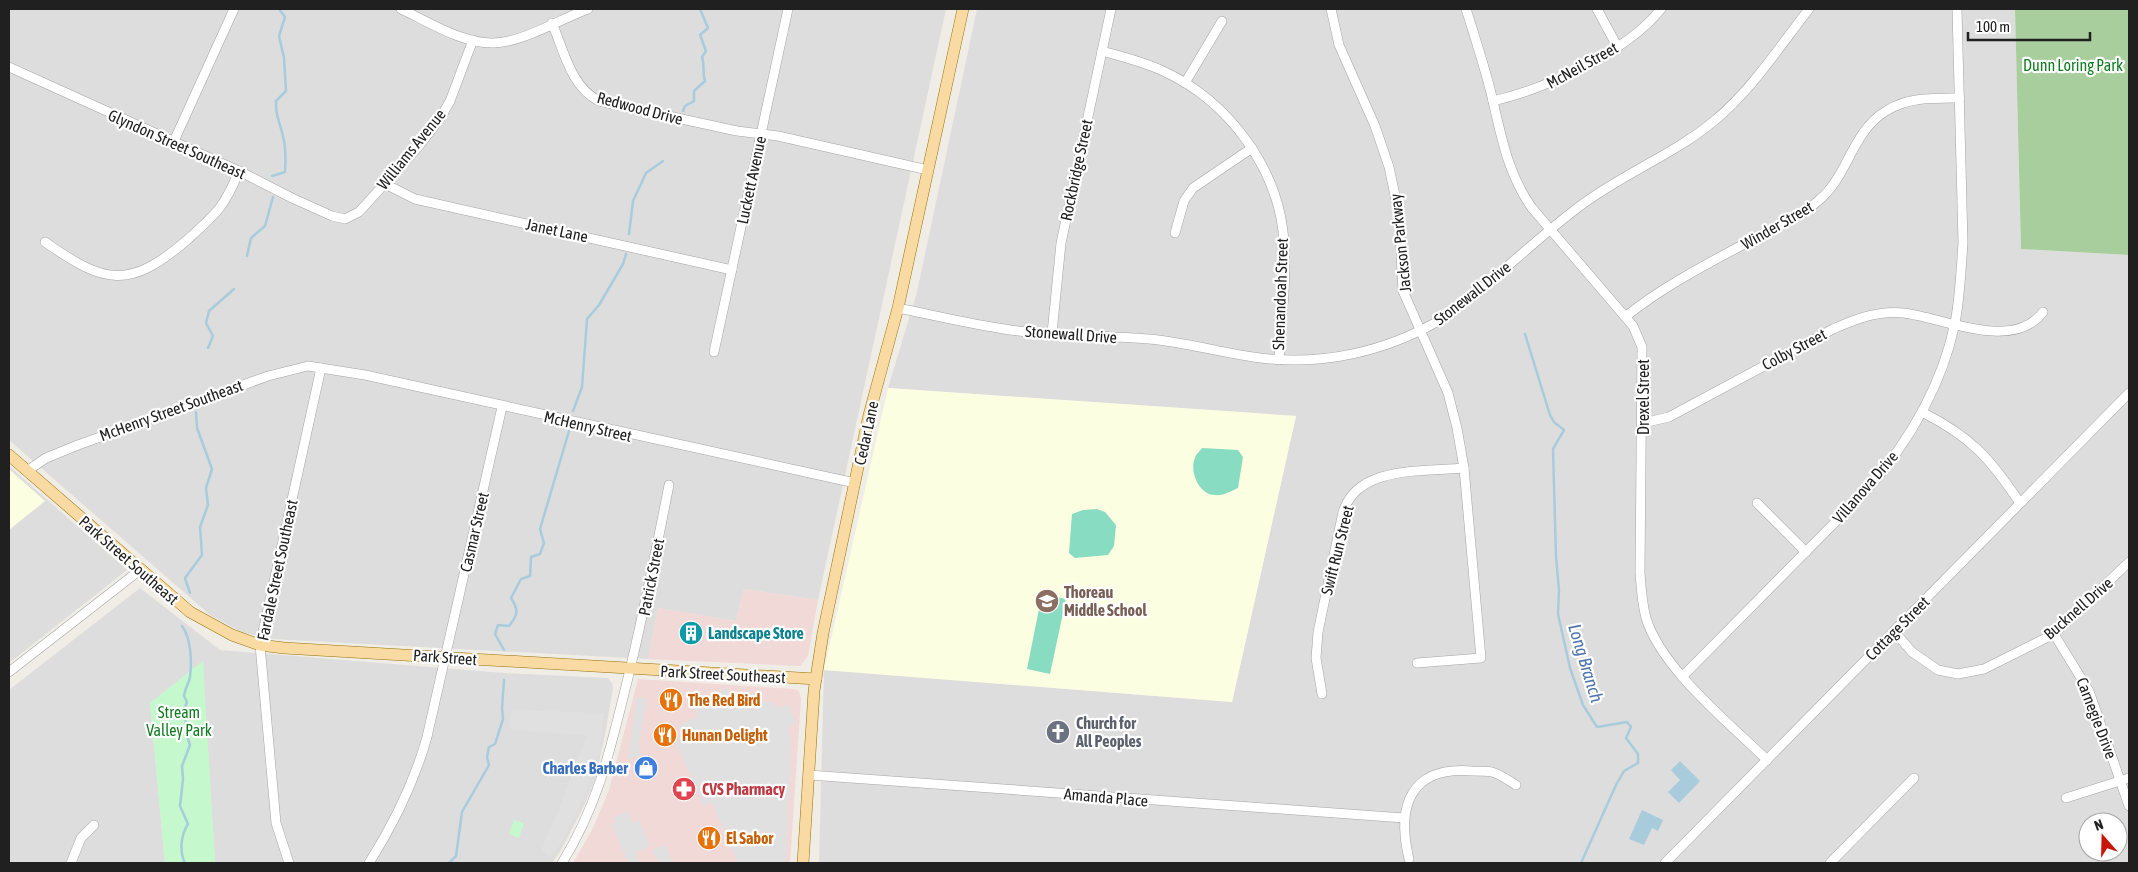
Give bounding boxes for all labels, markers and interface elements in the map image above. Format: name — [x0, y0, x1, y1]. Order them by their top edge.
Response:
scale bar — [1968, 10, 2090, 42]
text: 100 m — [1976, 18, 2010, 35]
street label: McNeil Street — [1543, 38, 1621, 92]
park label: Dunn Loring Park — [2023, 56, 2123, 75]
street label: Redwood Drive — [595, 88, 685, 128]
street label: Williams Avenue — [373, 105, 449, 193]
street label: Glyndon Street Southeast — [105, 106, 249, 184]
street label: Rockbridge Street — [1056, 117, 1097, 223]
street label: Luckett Avenue — [733, 134, 769, 226]
street label: Jackson Parkway — [1386, 192, 1415, 293]
street label: Winder Street — [1738, 197, 1816, 253]
street label: Janet Lane — [524, 215, 590, 245]
street label: Shenandoah Street — [1269, 237, 1291, 350]
street label: Stonewall Drive — [1430, 258, 1514, 328]
street label: Stonewall Drive — [1024, 322, 1118, 346]
street label: Colby Street — [1759, 324, 1830, 374]
street label: Drexel Street — [1634, 359, 1652, 435]
street label: McHenry Street Southeast — [97, 376, 246, 445]
street label: Cedar Lane — [850, 399, 882, 467]
street label: McHenry Street — [542, 407, 634, 446]
street label: Villanova Drive — [1829, 447, 1901, 527]
street label: Casmar Street — [456, 490, 492, 574]
street label: Fardale Street Southeast — [253, 498, 301, 642]
street label: Swift Run Street — [1317, 503, 1357, 597]
street label: Park Street Southeast — [76, 512, 183, 608]
street label: Patrick Street — [635, 537, 667, 617]
street label: Bucknell Drive — [2040, 573, 2116, 643]
place label: Thoreau Middle School — [1064, 583, 1148, 619]
school or university icon: Thoreau Middle School — [1034, 588, 1060, 614]
street label: Cottage Street — [1861, 592, 1934, 664]
building icon: Landscape Store — [678, 620, 704, 646]
water label: Long Branch — [1564, 621, 1608, 705]
place label: Landscape Store — [708, 624, 804, 642]
street label: Park Street — [412, 646, 478, 668]
street label: Park Street Southeast — [660, 662, 787, 686]
street label: Carnegie Drive — [2072, 675, 2121, 761]
restaurant icon: The Red Bird — [658, 687, 684, 713]
place label: The Red Bird — [688, 691, 761, 709]
park label: Stream Valley Park — [146, 703, 212, 740]
place label: Church for All Peoples — [1075, 714, 1142, 750]
church icon: Church for All Peoples — [1045, 719, 1071, 745]
restaurant icon: Hunan Delight — [652, 722, 678, 748]
place label: Hunan Delight — [682, 726, 768, 744]
shop icon: Charles Barber — [633, 755, 659, 781]
place label: Charles Barber — [542, 759, 628, 777]
pharmacy icon: CVS Pharmacy — [671, 776, 697, 802]
place label: CVS Pharmacy — [702, 780, 786, 798]
street label: Amanda Place — [1063, 784, 1149, 810]
north arrow — [2078, 812, 2128, 862]
text: N — [2092, 816, 2105, 834]
restaurant icon: El Sabor — [696, 825, 722, 851]
place label: El Sabor — [726, 829, 774, 847]

